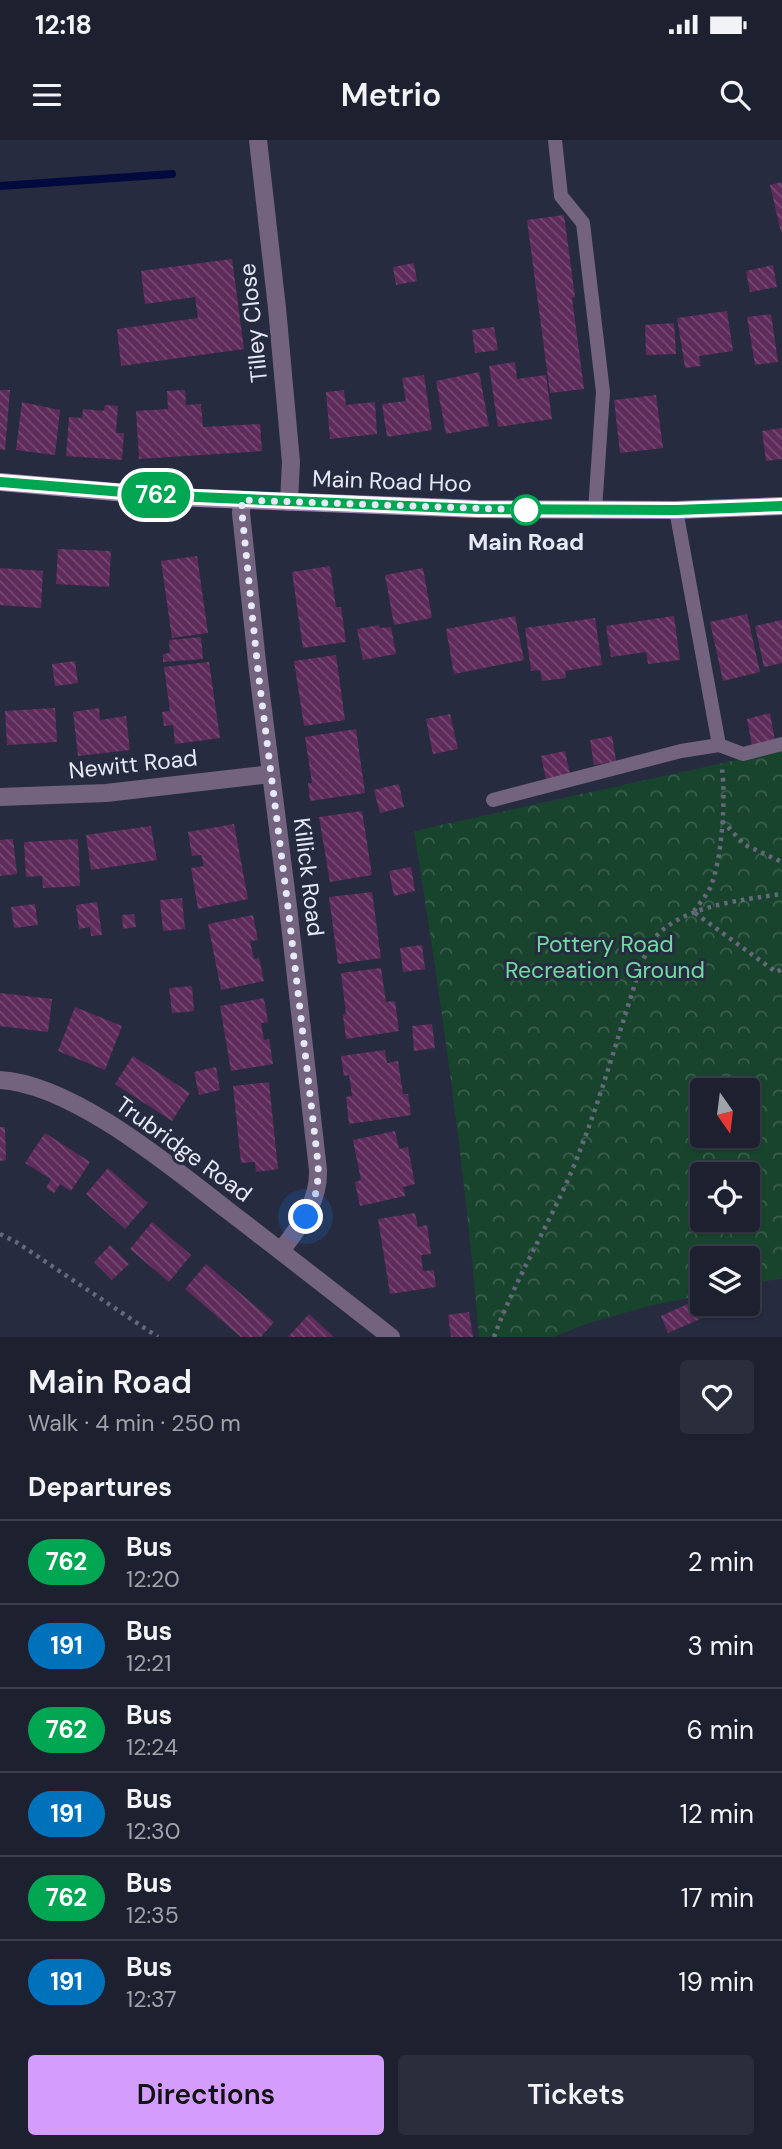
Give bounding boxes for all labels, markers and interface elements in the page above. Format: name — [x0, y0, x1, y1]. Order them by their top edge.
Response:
text: 12:18 — [35, 8, 92, 42]
text: Metrio — [341, 74, 441, 116]
icon: menu — [28, 76, 66, 114]
icon: search — [716, 76, 754, 114]
street label: Tilley Close — [232, 262, 274, 384]
street label: Main Road Hoo — [312, 463, 472, 499]
line badge: 762 — [116, 472, 196, 518]
text: 762 — [135, 479, 177, 510]
marker: Main Road — [511, 495, 541, 525]
place label: Main Road — [468, 527, 584, 557]
street label: Newitt Road — [67, 742, 199, 786]
street label: Killick Road — [287, 816, 331, 938]
park label: Pottery Road Recreation Ground — [505, 929, 705, 985]
north arrow — [690, 1078, 760, 1148]
map controls — [690, 1078, 760, 1316]
street label: Trubridge Road — [110, 1089, 258, 1209]
button: locate — [690, 1162, 760, 1232]
your location — [288, 1199, 323, 1234]
button: layers — [690, 1246, 760, 1316]
text: Main Road — [28, 1360, 192, 1403]
button: heart — [680, 1360, 754, 1434]
text: Walk · 4 min · 250 m — [28, 1408, 241, 1438]
text: Departures — [28, 1470, 172, 1504]
text: Bus — [126, 1530, 172, 1564]
text: 2 min — [688, 1545, 754, 1579]
text: 762 — [46, 1546, 87, 1577]
text: 12:20 — [126, 1564, 180, 1594]
text: Bus — [126, 1614, 172, 1648]
text: 3 min — [687, 1629, 754, 1663]
text: 191 — [50, 1630, 83, 1661]
text: 12:21 — [126, 1648, 172, 1678]
text: Bus — [126, 1698, 172, 1732]
text: 6 min — [686, 1713, 754, 1747]
text: 762 — [46, 1714, 87, 1745]
text: 12:24 — [126, 1732, 178, 1762]
text: Bus — [126, 1782, 172, 1816]
text: 12 min — [680, 1797, 754, 1831]
text: 191 — [50, 1798, 83, 1829]
text: 12:30 — [126, 1816, 180, 1846]
text: Bus — [126, 1866, 172, 1900]
text: 17 min — [681, 1881, 754, 1915]
text: 762 — [46, 1882, 87, 1913]
text: 12:35 — [126, 1900, 179, 1930]
text: Bus — [126, 1950, 172, 1984]
text: 19 min — [678, 1965, 754, 1999]
text: 191 — [50, 1966, 83, 1997]
text: 12:37 — [126, 1984, 177, 2014]
button: Directions — [28, 2055, 384, 2135]
button: Tickets — [398, 2055, 754, 2135]

